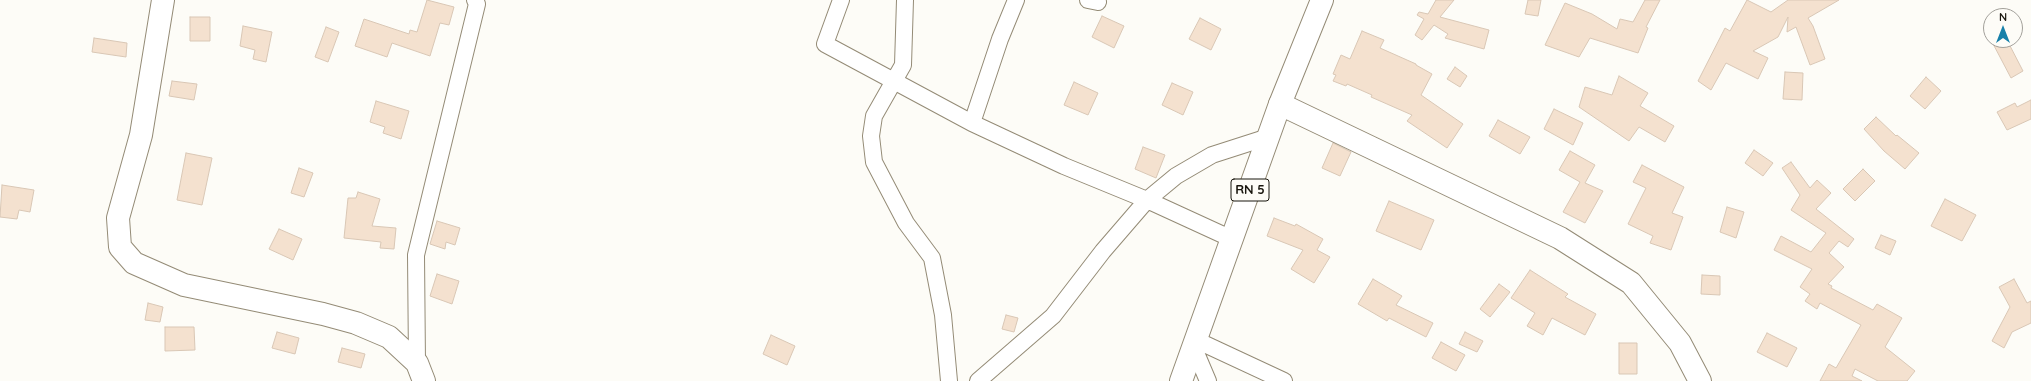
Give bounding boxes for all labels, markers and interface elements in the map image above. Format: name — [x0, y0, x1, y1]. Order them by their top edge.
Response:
north arrow — [1983, 8, 2023, 48]
text: N — [1999, 10, 2007, 24]
road number: RN 5 — [1231, 179, 1269, 201]

